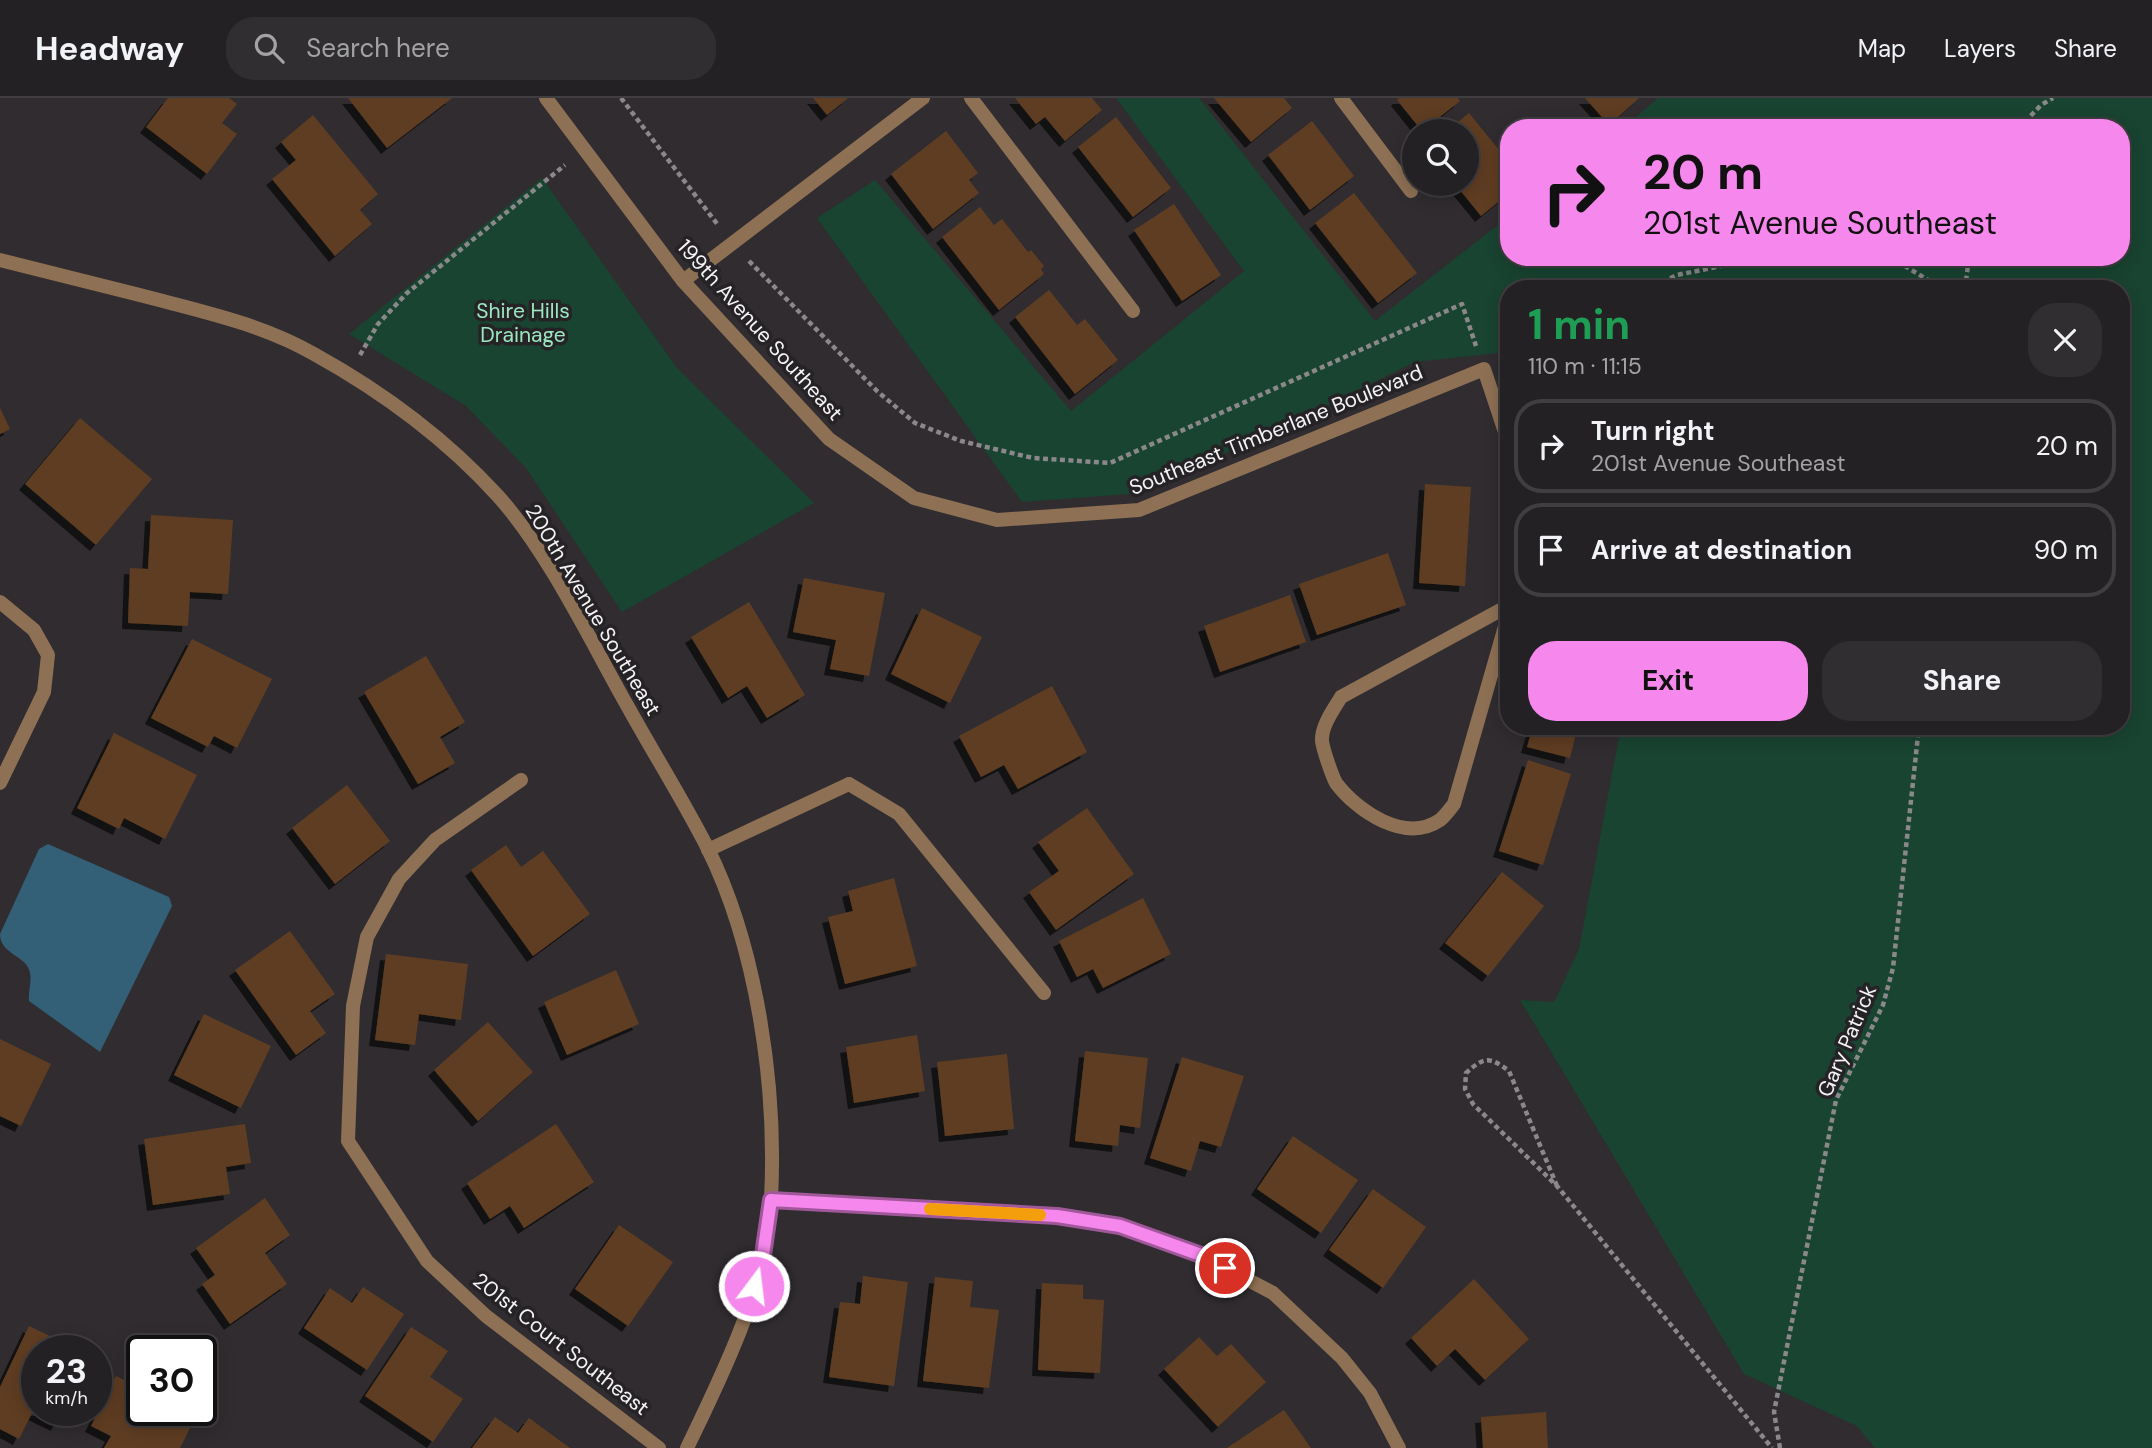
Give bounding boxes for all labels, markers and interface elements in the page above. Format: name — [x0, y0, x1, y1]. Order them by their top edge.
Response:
search box — [226, 17, 716, 80]
text: Headway — [35, 27, 184, 70]
icon: search — [250, 29, 288, 67]
text: Search here — [306, 31, 450, 65]
text: Map — [1858, 33, 1906, 64]
text: Layers — [1944, 33, 2016, 64]
text: Share — [2054, 33, 2117, 64]
map controls — [1402, 119, 1479, 196]
button: search — [1402, 119, 1479, 196]
text: 20 m — [1643, 140, 1763, 204]
icon: right — [1528, 147, 1619, 238]
text: 201st Avenue Southeast — [1643, 202, 1997, 244]
street label: 199th Avenue Southeast — [671, 234, 849, 426]
park label: Shire Hills Drainage — [476, 297, 570, 349]
text: 1 min — [1528, 297, 1630, 352]
button: close — [2028, 303, 2102, 377]
text: 110 m · 11:15 — [1528, 351, 1642, 381]
street label: Southeast Timberlane Boulevard — [1125, 358, 1427, 502]
text: Turn right — [1591, 414, 1715, 448]
icon: right — [1532, 427, 1570, 465]
text: 20 m — [2035, 429, 2098, 463]
text: 201st Avenue Southeast — [1591, 448, 1845, 478]
street label: 200th Avenue Southeast — [519, 499, 667, 721]
icon: arrive — [1532, 531, 1570, 569]
text: Arrive at destination — [1591, 533, 1852, 567]
text: 90 m — [2034, 533, 2098, 567]
button: Exit — [1528, 641, 1808, 721]
button: Share — [1822, 641, 2102, 721]
street label: Gary Patrick — [1811, 980, 1883, 1101]
pin — [1195, 1238, 1255, 1298]
position arrow — [717, 1249, 791, 1323]
icon: arrive — [1206, 1249, 1244, 1287]
street label: 201st Court Southeast — [467, 1266, 655, 1422]
speed limit sign: 30 — [126, 1335, 217, 1426]
text: 23 — [46, 1348, 87, 1394]
text: km/h — [45, 1386, 88, 1410]

